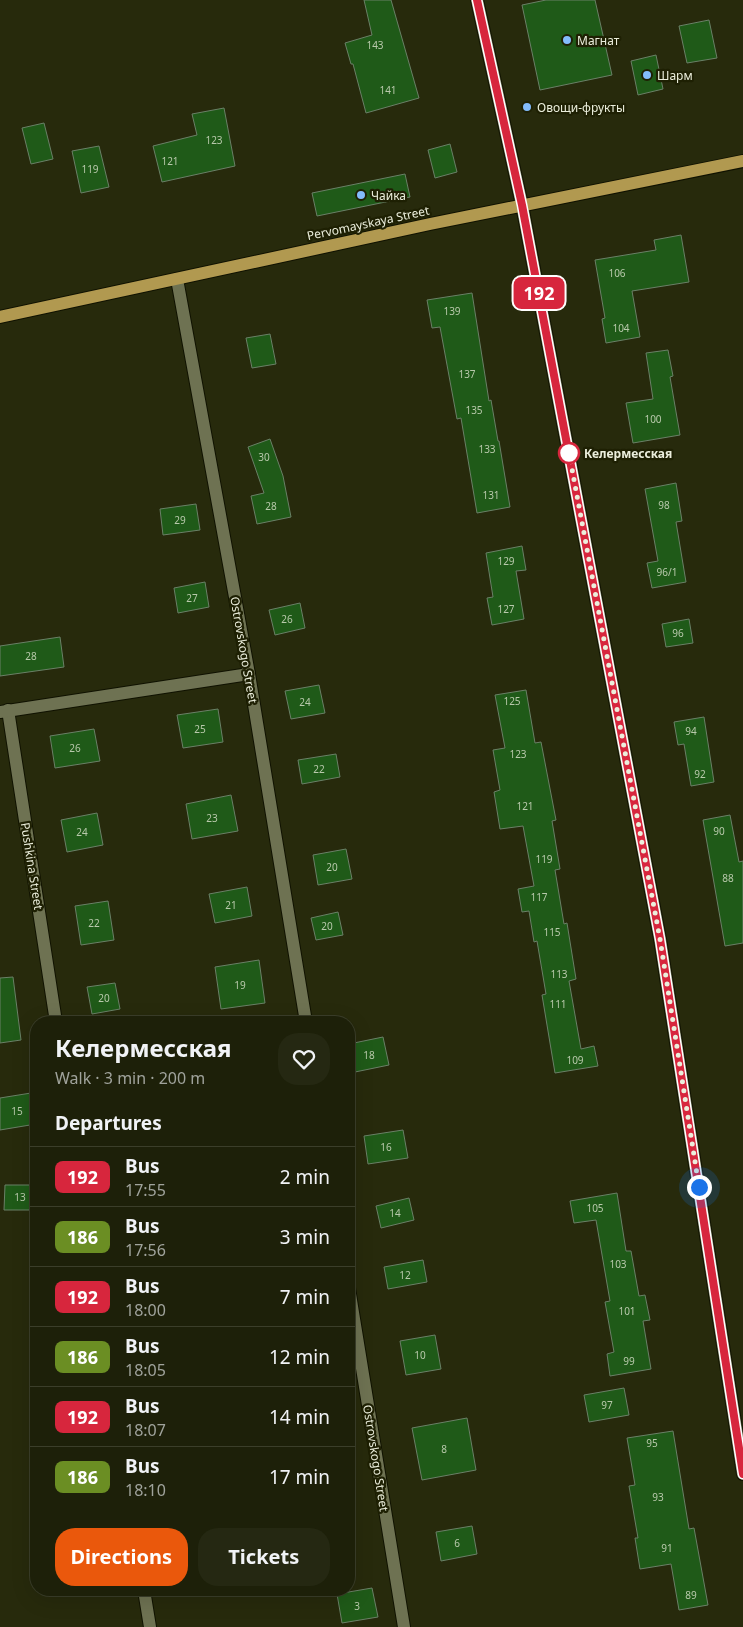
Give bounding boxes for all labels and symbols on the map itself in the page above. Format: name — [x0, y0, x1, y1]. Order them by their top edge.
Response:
place label: Магнат — [577, 32, 620, 49]
marker: Магнат — [561, 34, 573, 46]
house number: 143 — [366, 38, 384, 52]
place label: Шарм — [657, 67, 693, 84]
marker: Шарм — [641, 69, 653, 81]
house number: 141 — [379, 83, 397, 97]
place label: Овощи-фрукты — [537, 99, 625, 116]
marker: Овощи-фрукты — [521, 101, 533, 113]
house number: 123 — [205, 133, 223, 147]
house number: 121 — [161, 154, 179, 168]
house number: 119 — [81, 162, 99, 176]
place label: Чайка — [371, 187, 406, 204]
marker: Чайка — [355, 189, 367, 201]
street label: Pervomayskaya Street — [305, 202, 431, 244]
house number: 106 — [608, 266, 626, 280]
line badge: 192 — [510, 277, 568, 309]
house number: 139 — [443, 304, 461, 318]
house number: 104 — [612, 321, 630, 335]
house number: 137 — [458, 367, 476, 381]
house number: 135 — [465, 403, 483, 417]
house number: 100 — [644, 412, 662, 426]
house number: 133 — [478, 442, 496, 456]
marker: Келермесская — [558, 442, 580, 464]
place label: Келермесская — [584, 445, 672, 462]
house number: 30 — [258, 450, 270, 464]
house number: 131 — [482, 488, 500, 502]
house number: 98 — [658, 498, 670, 512]
house number: 28 — [265, 499, 277, 513]
house number: 29 — [174, 513, 186, 527]
house number: 129 — [497, 554, 515, 568]
house number: 96/1 — [657, 565, 677, 579]
house number: 27 — [186, 591, 198, 605]
street label: Ostrovskogo Street — [226, 595, 262, 705]
house number: 127 — [497, 602, 515, 616]
house number: 26 — [281, 612, 293, 626]
house number: 96 — [672, 626, 684, 640]
house number: 28 — [25, 649, 37, 663]
house number: 125 — [503, 694, 521, 708]
house number: 24 — [299, 695, 311, 709]
house number: 25 — [194, 722, 206, 736]
house number: 94 — [685, 724, 697, 738]
house number: 26 — [69, 741, 81, 755]
house number: 123 — [509, 747, 527, 761]
house number: 22 — [313, 762, 325, 776]
house number: 92 — [694, 767, 706, 781]
house number: 121 — [516, 799, 534, 813]
house number: 23 — [206, 811, 218, 825]
street label: Pushkina Street — [17, 821, 47, 912]
house number: 90 — [713, 824, 725, 838]
house number: 24 — [76, 825, 88, 839]
house number: 119 — [535, 852, 553, 866]
house number: 20 — [326, 860, 338, 874]
house number: 88 — [722, 871, 734, 885]
house number: 117 — [530, 890, 548, 904]
house number: 21 — [225, 898, 237, 912]
house number: 22 — [88, 916, 100, 930]
house number: 20 — [321, 919, 333, 933]
house number: 115 — [543, 925, 561, 939]
house number: 113 — [550, 967, 568, 981]
house number: 19 — [234, 978, 246, 992]
house number: 20 — [98, 991, 110, 1005]
house number: 111 — [549, 997, 567, 1011]
house number: 18 — [363, 1048, 375, 1062]
house number: 109 — [566, 1053, 584, 1067]
house number: 15 — [11, 1104, 23, 1118]
house number: 16 — [380, 1140, 392, 1154]
your location — [687, 1175, 712, 1200]
house number: 13 — [14, 1190, 26, 1204]
house number: 105 — [586, 1201, 604, 1215]
house number: 14 — [389, 1206, 401, 1220]
house number: 103 — [609, 1257, 627, 1271]
house number: 12 — [399, 1268, 411, 1282]
house number: 101 — [618, 1304, 636, 1318]
house number: 10 — [414, 1348, 426, 1362]
house number: 99 — [623, 1354, 635, 1368]
house number: 97 — [601, 1398, 613, 1412]
street label: Ostrovskogo Street — [359, 1403, 393, 1513]
house number: 95 — [646, 1436, 658, 1450]
house number: 8 — [441, 1442, 447, 1456]
house number: 93 — [652, 1490, 664, 1504]
house number: 6 — [454, 1536, 460, 1550]
house number: 91 — [661, 1541, 673, 1555]
house number: 89 — [685, 1588, 697, 1602]
house number: 3 — [354, 1599, 360, 1613]

